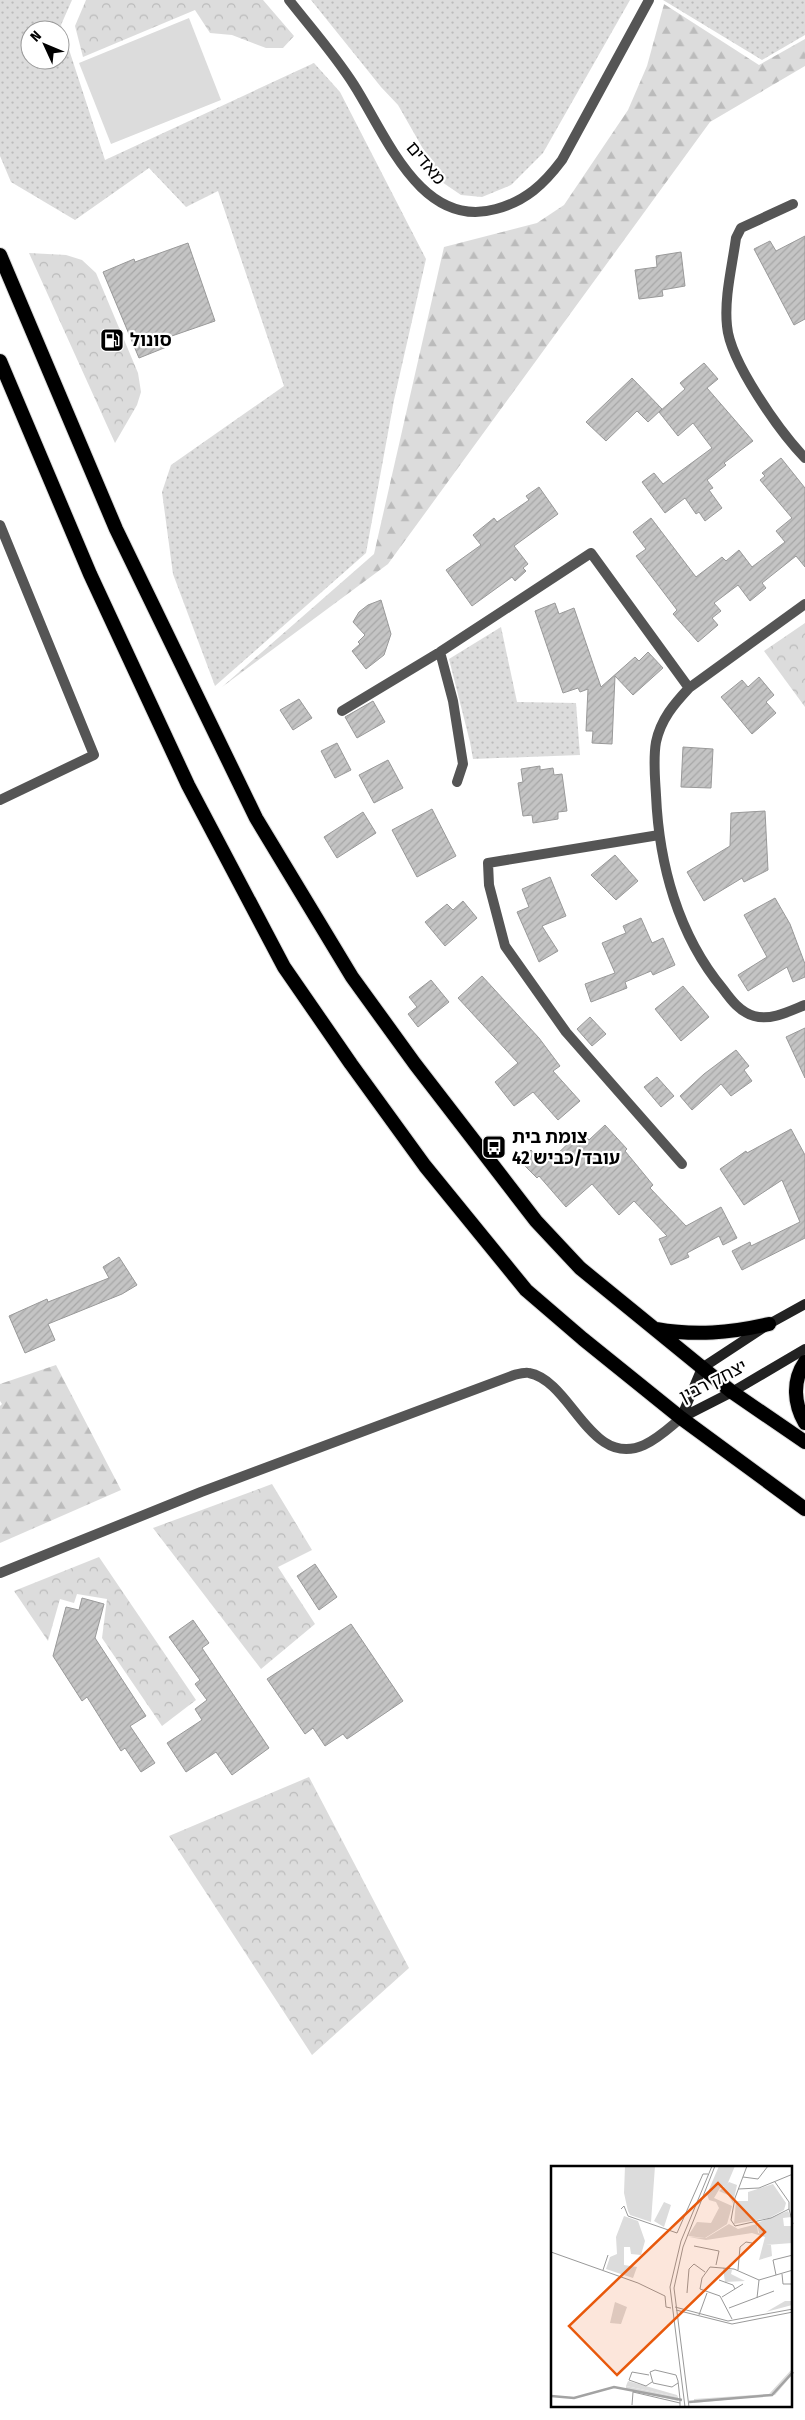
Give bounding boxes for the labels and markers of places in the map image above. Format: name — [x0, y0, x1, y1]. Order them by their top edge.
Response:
fuel station icon: סונול — [99, 327, 125, 353]
place label: סונול — [130, 329, 172, 351]
place label: צומת בית עובד/כביש 42 — [512, 1126, 620, 1169]
bus stop icon: צומת בית עובד/כביש 42 — [481, 1134, 507, 1160]

